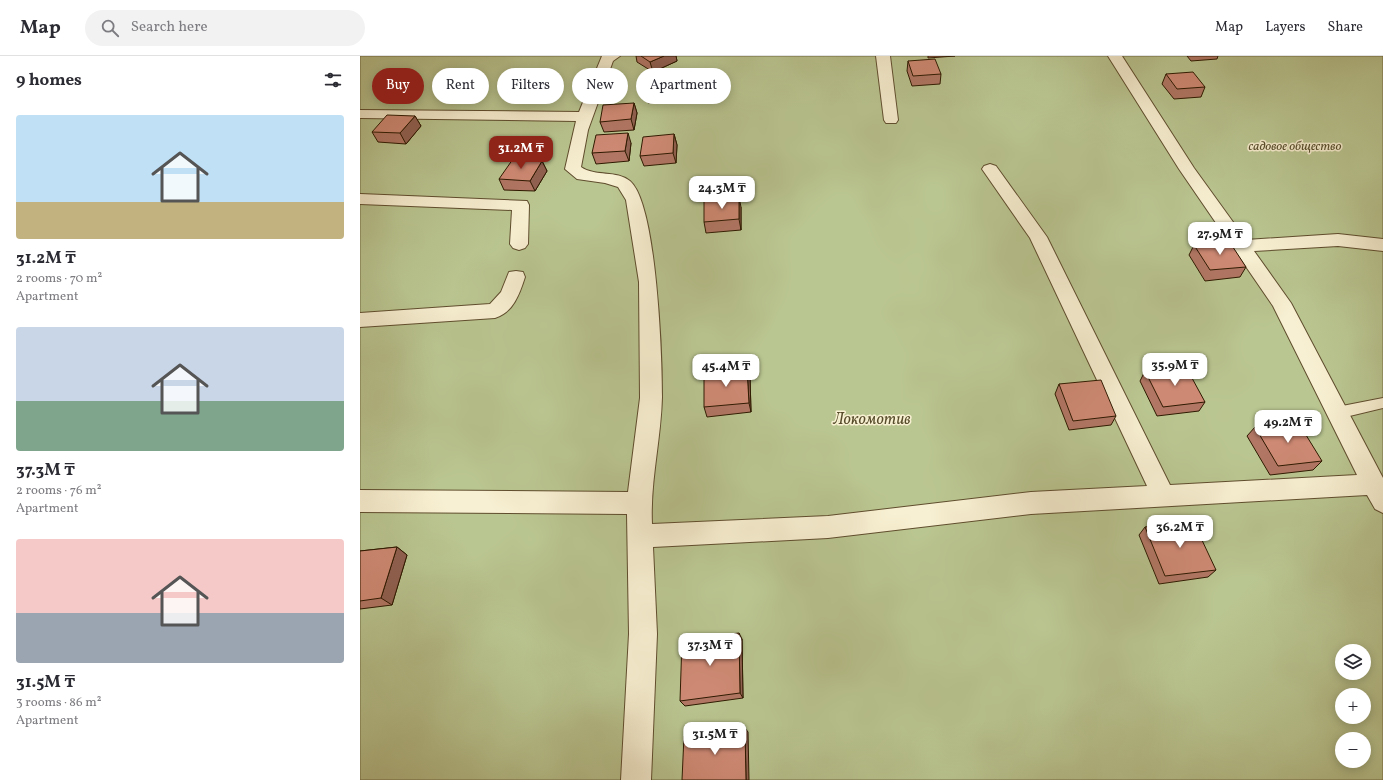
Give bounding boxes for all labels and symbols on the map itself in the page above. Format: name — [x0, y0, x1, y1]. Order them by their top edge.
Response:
pin: 31.2M ₸ — [484, 136, 558, 170]
park label: садовое общество — [1249, 138, 1342, 156]
pin: 24.3M ₸ — [685, 176, 759, 210]
pin: 27.9M ₸ — [1183, 222, 1257, 256]
pin: 35.9M ₸ — [1138, 353, 1212, 387]
pin: 45.4M ₸ — [689, 354, 763, 388]
park label: Локомотив — [832, 409, 911, 431]
pin: 49.2M ₸ — [1251, 410, 1325, 444]
pin: 36.2M ₸ — [1143, 515, 1217, 549]
pin: 37.3M ₸ — [673, 633, 747, 667]
pin: 31.5M ₸ — [678, 722, 752, 756]

